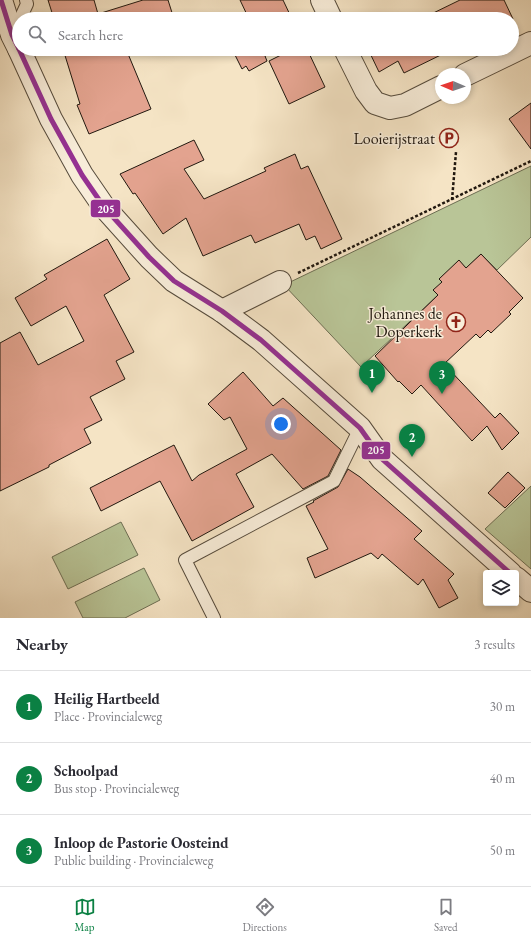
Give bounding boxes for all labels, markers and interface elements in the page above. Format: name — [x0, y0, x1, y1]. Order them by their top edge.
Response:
search box — [12, 12, 519, 56]
icon: search — [26, 23, 48, 45]
text: Search here — [58, 25, 123, 44]
north arrow — [435, 68, 471, 104]
parking icon: Looierijstraat — [438, 127, 460, 149]
place label: Looierijstraat — [353, 128, 435, 149]
line badge: 205 — [90, 199, 121, 218]
text: 205 — [97, 202, 115, 216]
place label: Johannes de Doperkerk — [366, 303, 442, 342]
church icon: Johannes de Doperkerk — [445, 311, 467, 333]
pin: 1 — [359, 360, 385, 393]
pin: 3 — [429, 361, 455, 394]
your location — [271, 414, 291, 434]
pin: 2 — [399, 424, 425, 457]
line badge: 205 — [361, 441, 391, 460]
text: 205 — [367, 443, 385, 457]
map controls — [483, 570, 519, 606]
button: layers — [483, 570, 519, 606]
text: Nearby — [16, 633, 68, 655]
text: 3 results — [474, 636, 515, 653]
text: Heilig Hartbeeld — [54, 689, 160, 708]
text: 1 — [26, 698, 32, 715]
text: 30 m — [490, 698, 515, 715]
text: Place · Provincialeweg — [54, 708, 162, 725]
text: Schoolpad — [54, 761, 118, 780]
text: 2 — [26, 770, 32, 787]
text: 40 m — [490, 770, 515, 787]
text: Bus stop · Provincialeweg — [54, 780, 179, 797]
text: Inloop de Pastorie Oosteind — [54, 833, 229, 852]
text: 3 — [26, 842, 32, 859]
text: 50 m — [490, 842, 515, 859]
text: Public building · Provincialeweg — [54, 852, 213, 869]
tab: Map — [74, 896, 96, 934]
tab: Directions — [243, 896, 287, 934]
tab: Saved — [434, 896, 457, 934]

